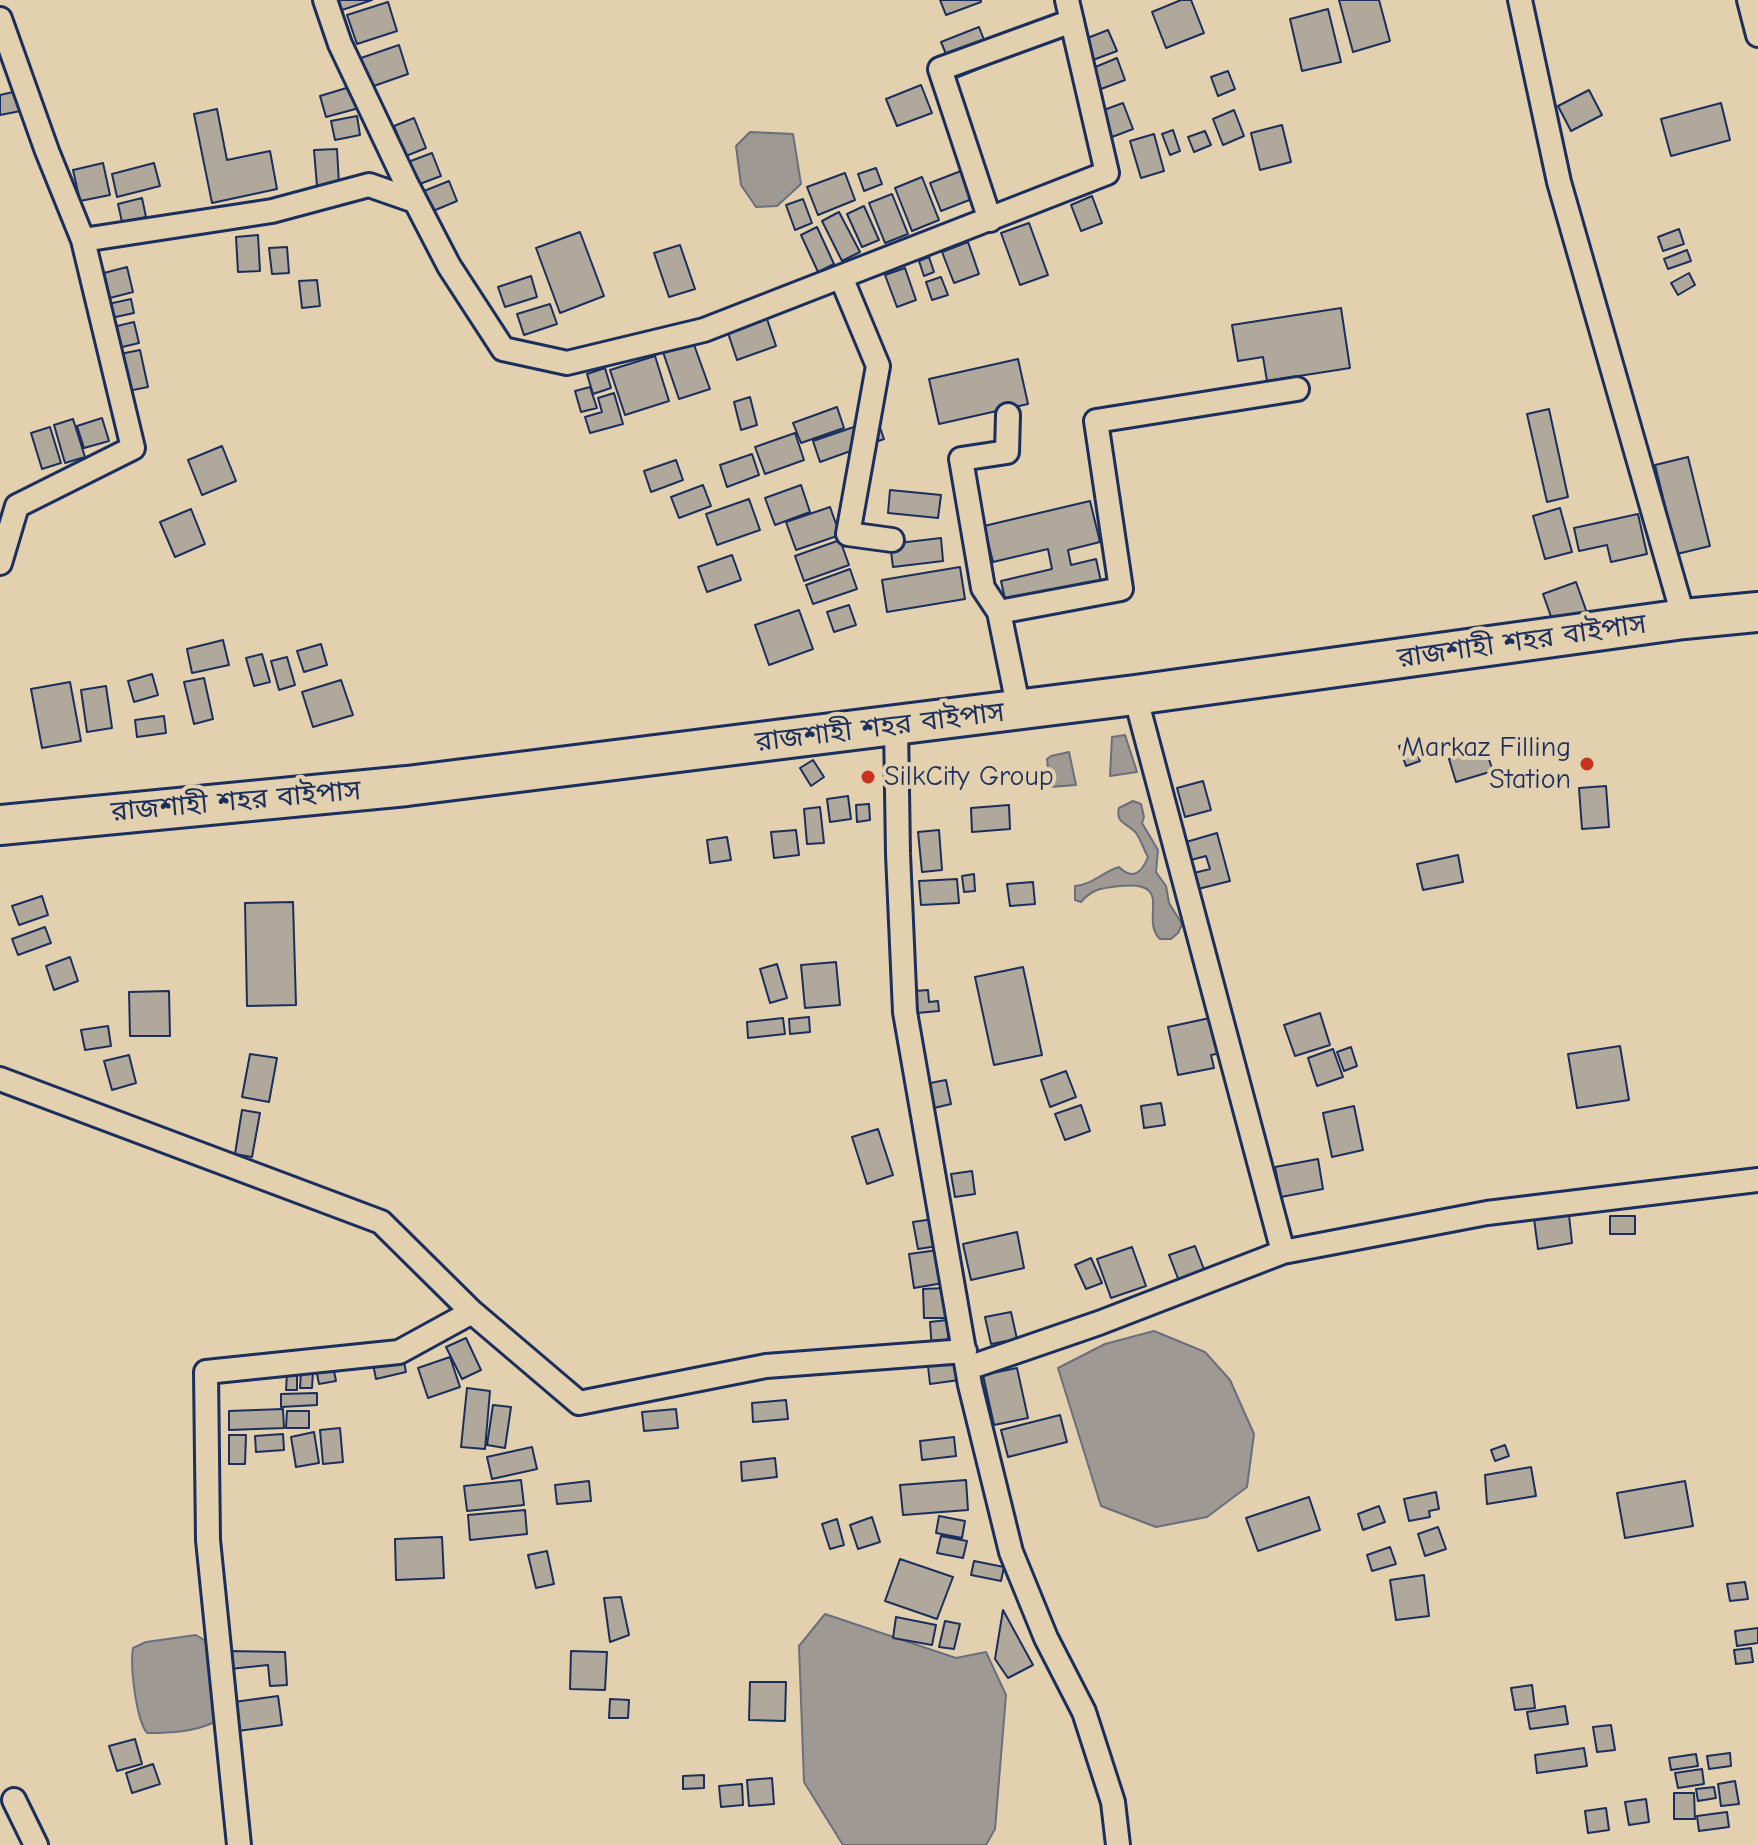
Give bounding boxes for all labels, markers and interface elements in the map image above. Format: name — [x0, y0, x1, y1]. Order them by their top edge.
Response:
street label: রাজশাহী শহর বাইপাস — [1396, 608, 1648, 676]
street label: রাজশাহী শহর বাইপাস — [754, 696, 1006, 760]
place label: Markaz Filling Station — [1402, 731, 1571, 797]
marker: Markaz Filling Station — [1578, 755, 1596, 773]
place label: SilkCity Group — [884, 760, 1054, 794]
marker: SilkCity Group — [859, 768, 877, 786]
street label: রাজশাহী শহর বাইপাস — [110, 774, 362, 830]

